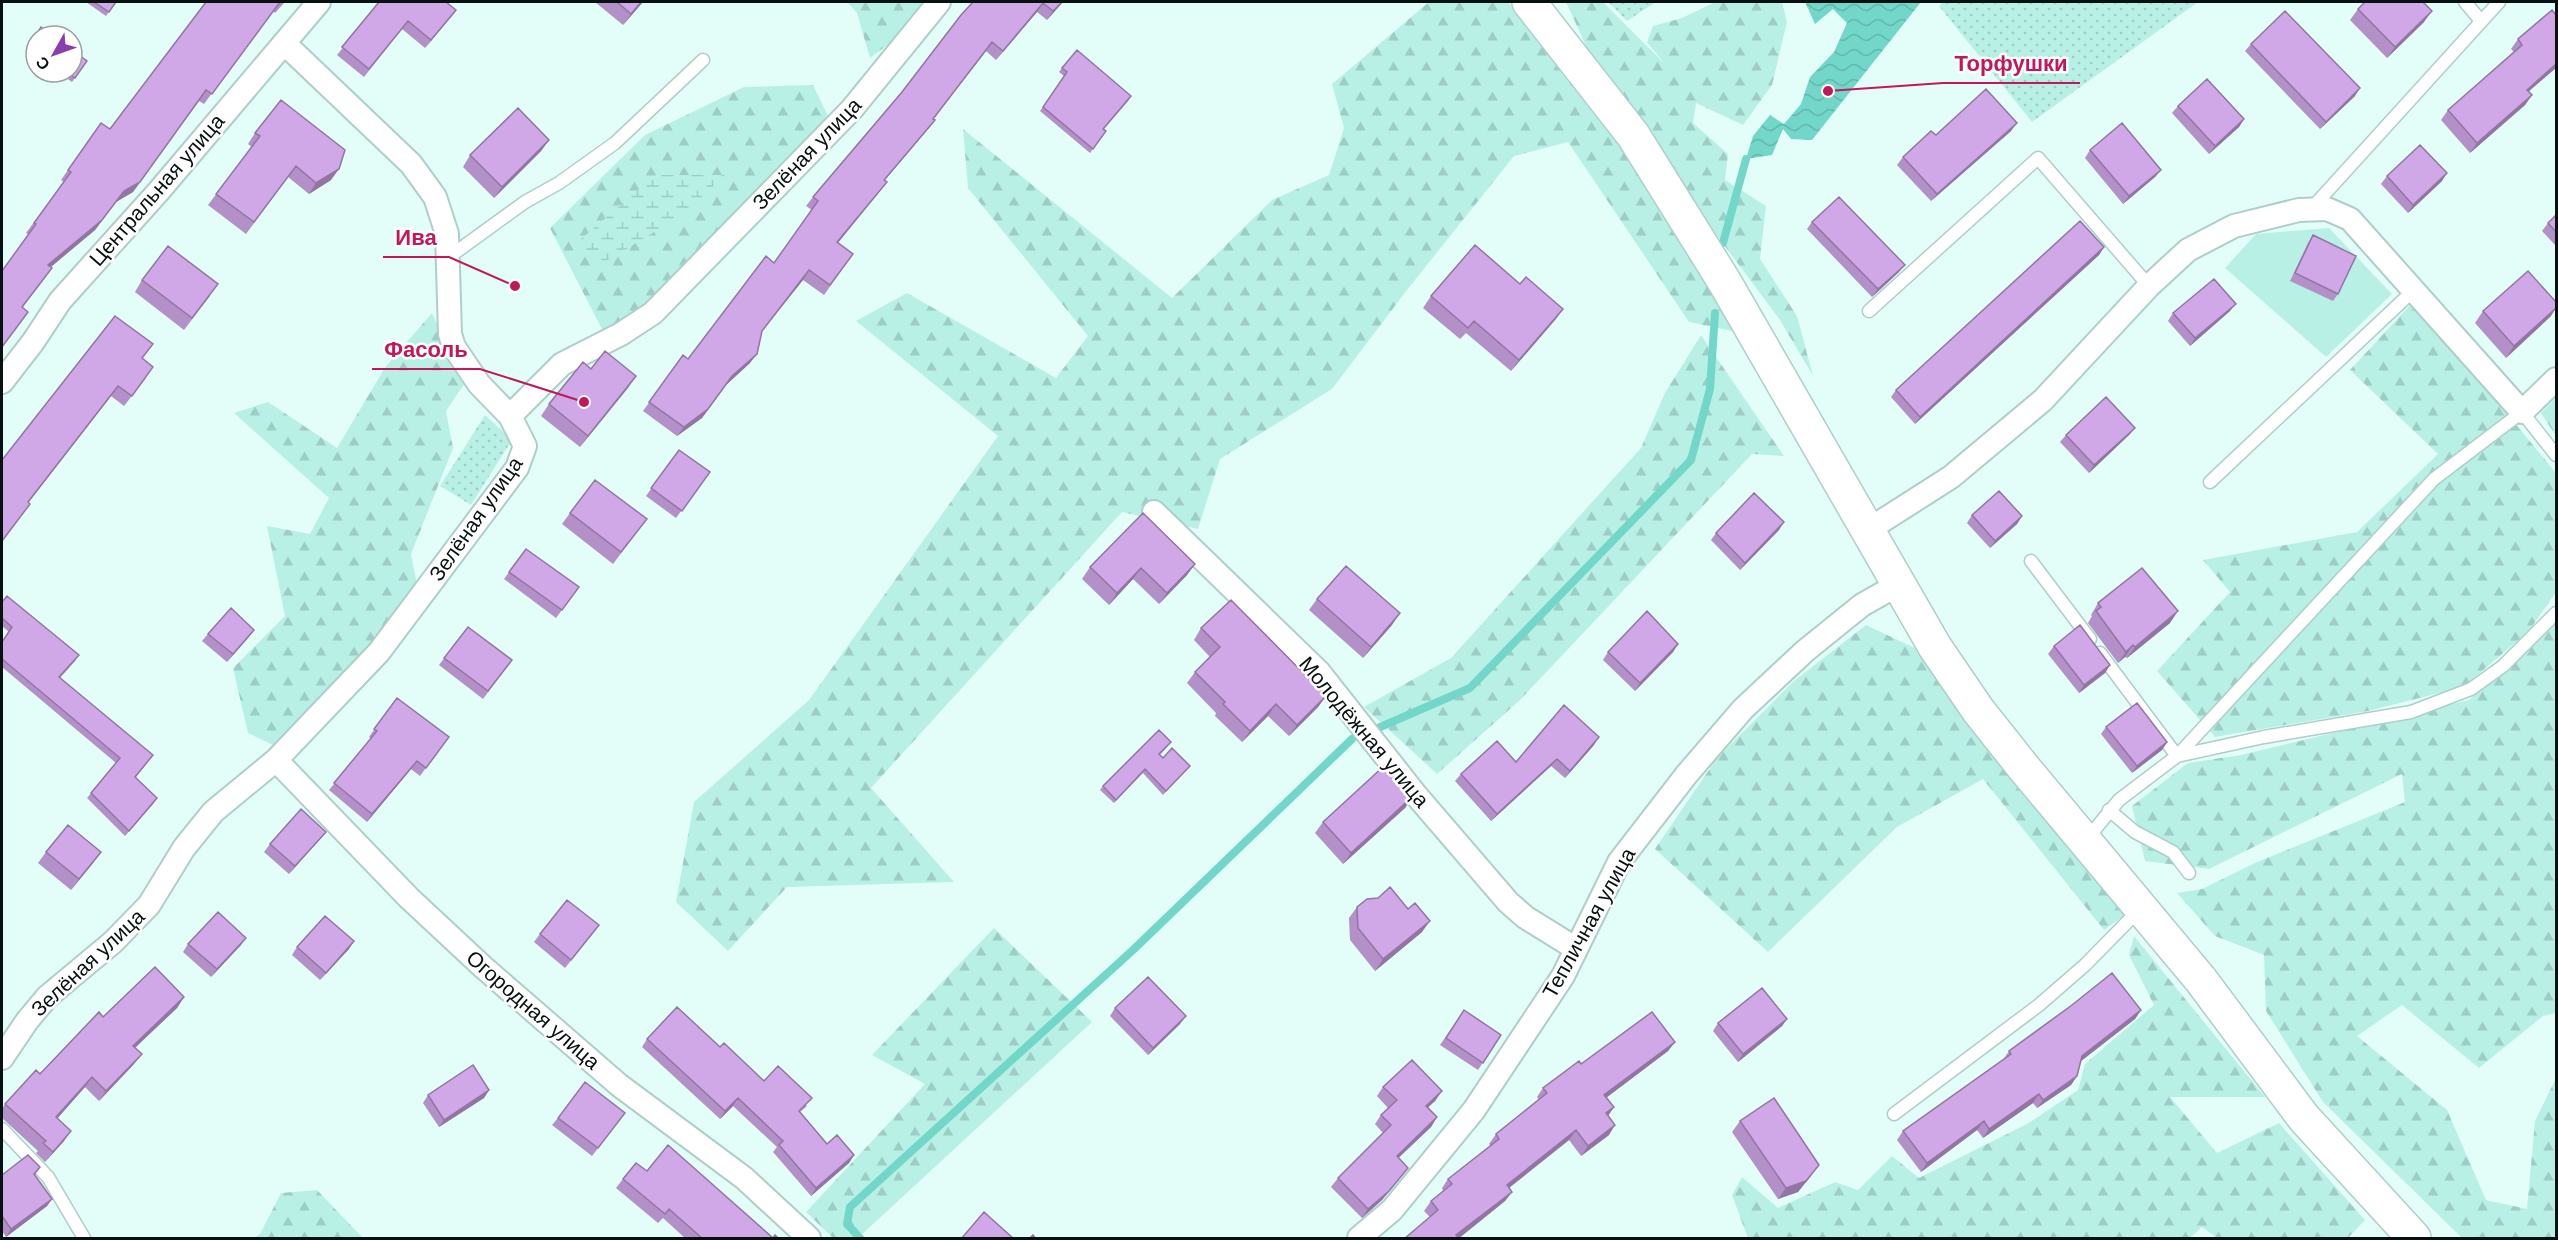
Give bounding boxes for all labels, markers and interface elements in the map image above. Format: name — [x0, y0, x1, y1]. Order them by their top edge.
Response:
north arrow — [24, 24, 84, 84]
callout: Торфушки — [1943, 43, 2080, 83]
text: Торфушки — [1955, 51, 2068, 76]
text: С — [32, 53, 53, 73]
street label: Зелёная улица — [748, 93, 866, 214]
street label: Центральная улица — [85, 109, 229, 270]
callout: Ива — [383, 217, 449, 257]
text: Ива — [395, 225, 437, 250]
callout: Фасоль — [372, 329, 480, 369]
text: Фасоль — [384, 337, 468, 362]
street label: Зелёная улица — [424, 452, 527, 585]
street label: Молодёжная улица — [1295, 652, 1434, 812]
street label: Тепличная улица — [1538, 844, 1639, 1002]
street label: Зелёная улица — [26, 904, 149, 1021]
street label: Огородная улица — [462, 946, 605, 1074]

